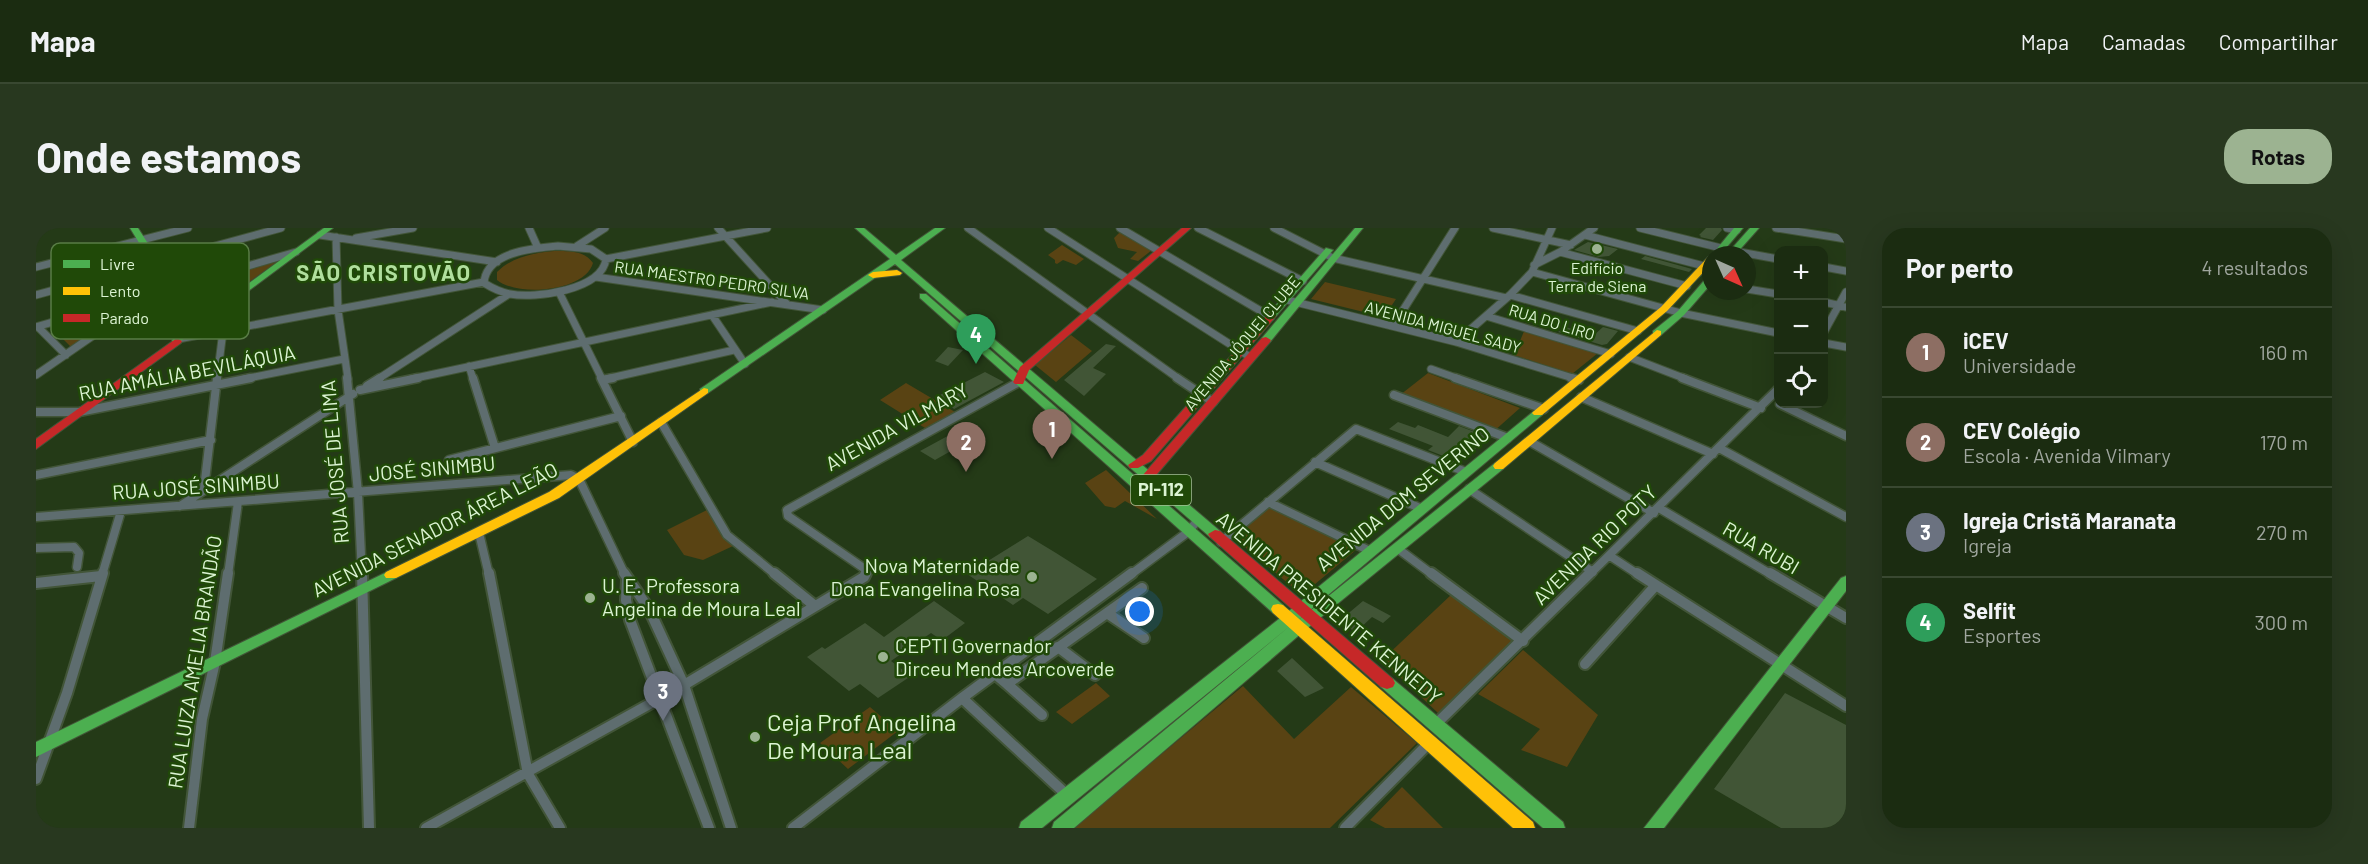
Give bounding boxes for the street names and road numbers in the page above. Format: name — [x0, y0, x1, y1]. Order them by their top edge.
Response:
street label: RUA MAESTRO PEDRO SILVA — [613, 256, 811, 303]
street label: AVENIDA JÓQUEI CLUBE — [1180, 272, 1303, 414]
street label: AVENIDA MIGUEL SADY — [1363, 297, 1523, 356]
street label: RUA DO LIRO — [1507, 299, 1597, 344]
street label: RUA AMÁLIA BEVILÁQUIA — [76, 339, 297, 405]
street label: AVENIDA VILMARY — [821, 377, 972, 475]
street label: RUA JOSÉ DE LIMA — [315, 379, 353, 545]
street label: AVENIDA DOM SEVERINO — [1311, 421, 1494, 575]
street label: JOSÉ SINIMBU — [368, 451, 496, 485]
street label: AVENIDA SENADOR ÁREA LEÃO — [308, 457, 561, 602]
street label: RUA JOSÉ SINIMBU — [111, 468, 281, 504]
road number: PI-112 — [1131, 475, 1191, 505]
street label: AVENIDA RIO POTY — [1528, 479, 1661, 609]
street label: AVENIDA PRESIDENTE KENNEDY — [1212, 506, 1447, 708]
street label: RUA RUBI — [1719, 516, 1804, 579]
street label: RUA LUIZA AMELIA BRANDÃO — [162, 533, 226, 790]

